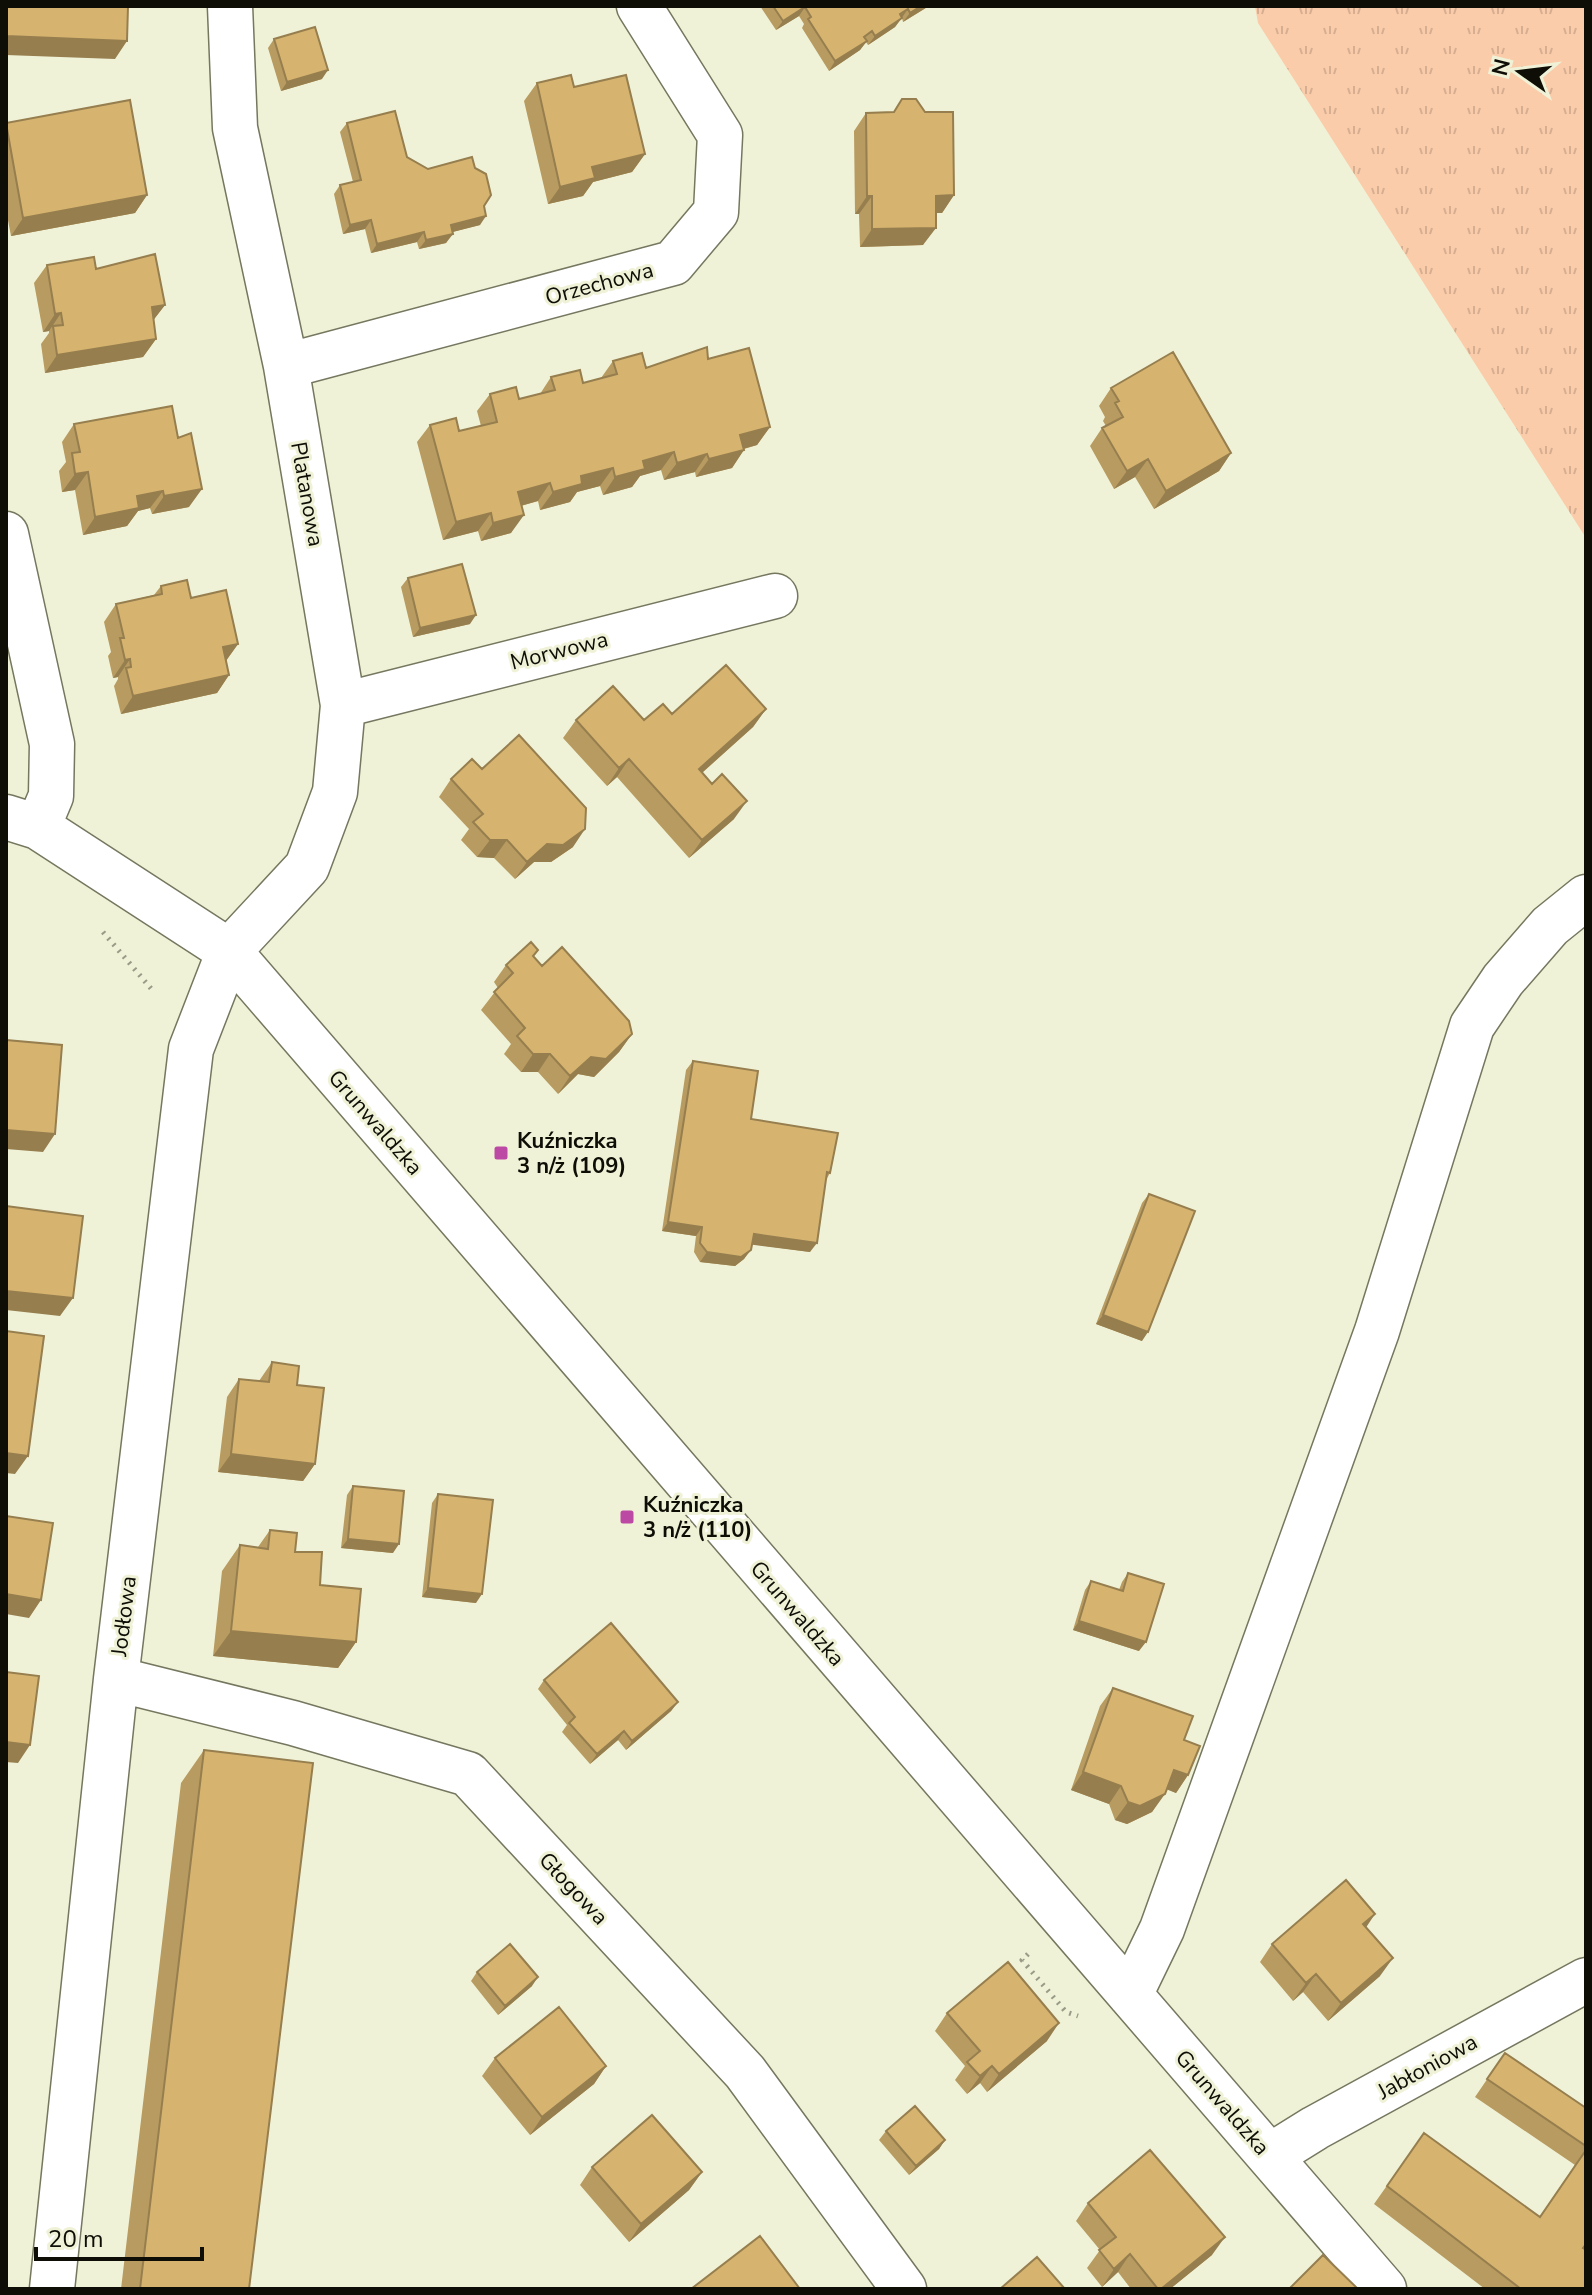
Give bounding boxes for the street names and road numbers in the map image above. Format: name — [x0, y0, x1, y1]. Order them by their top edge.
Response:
street label: Orzechowa — [542, 255, 657, 313]
street label: Platanowa — [283, 439, 331, 549]
street label: Morwowa — [507, 624, 611, 678]
street label: Grunwaldzka — [321, 1064, 429, 1182]
street label: Grunwaldzka — [743, 1555, 851, 1673]
street label: Jodłowa — [104, 1574, 144, 1659]
street label: Głogowa — [532, 1846, 615, 1932]
street label: Jabłoniowa — [1371, 2027, 1483, 2107]
street label: Grunwaldzka — [1168, 2044, 1276, 2162]

